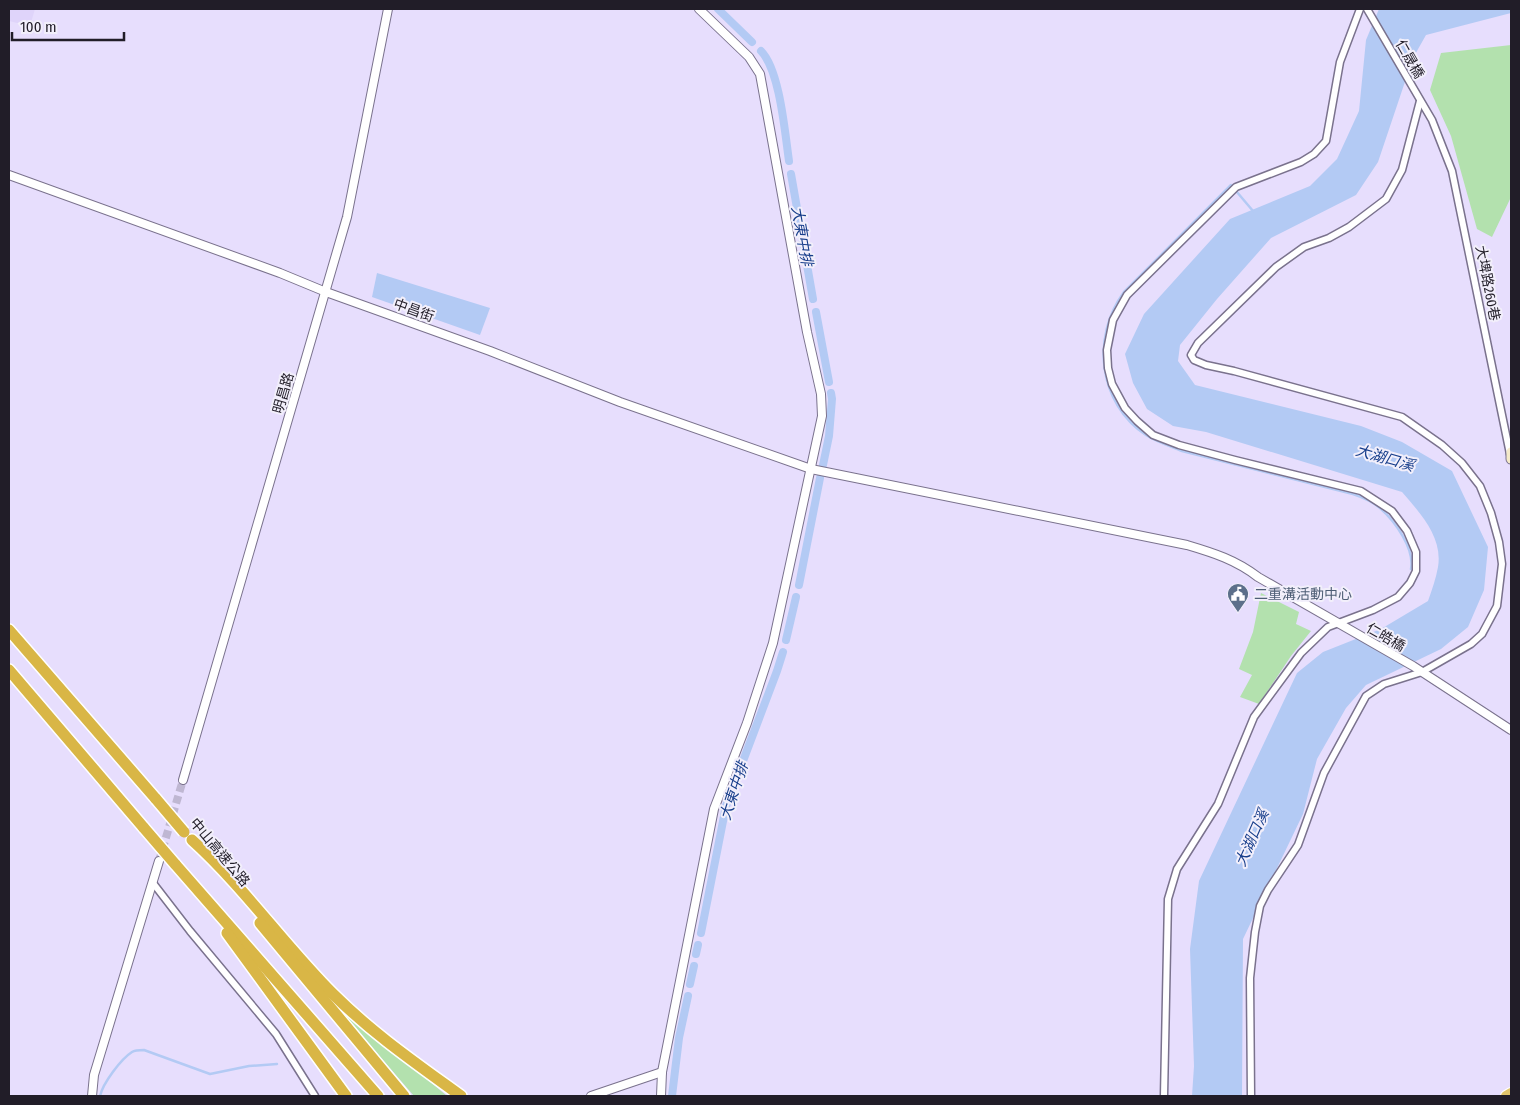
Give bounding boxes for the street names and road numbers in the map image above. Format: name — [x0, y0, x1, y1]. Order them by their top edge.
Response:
street label: 仁晟橋 — [1392, 37, 1427, 82]
street label: 大埤路260巷 — [1472, 244, 1503, 322]
street label: 中昌街 — [391, 295, 436, 326]
street label: 明昌路 — [270, 371, 297, 416]
street label: 仁皓橋 — [1363, 620, 1408, 655]
street label: 中山高速公路 — [186, 815, 253, 890]

